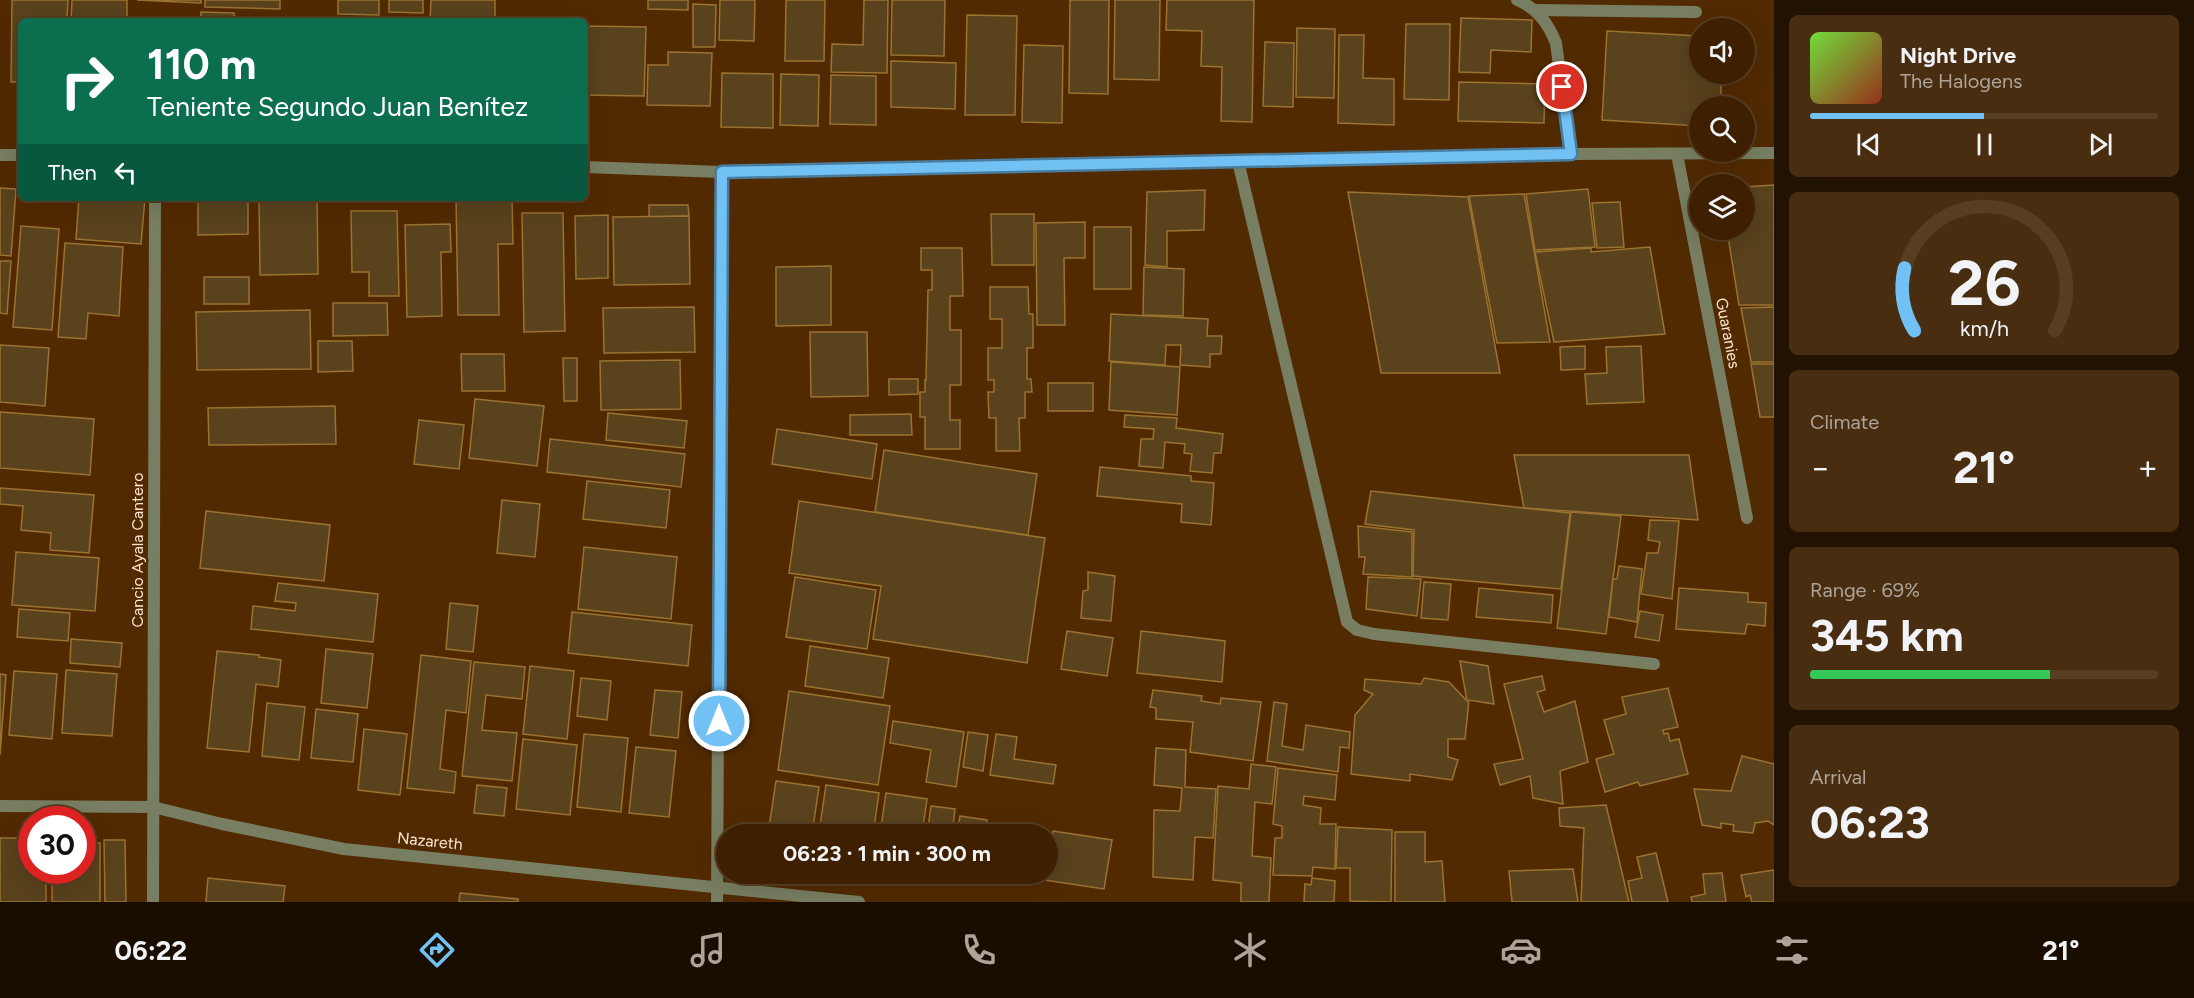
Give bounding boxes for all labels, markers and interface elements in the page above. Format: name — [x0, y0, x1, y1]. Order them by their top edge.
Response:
map controls — [1689, 18, 1755, 240]
button: sound — [1689, 18, 1755, 84]
text: 110 m — [147, 39, 256, 90]
icon: right — [48, 42, 126, 120]
text: Night Drive — [1900, 42, 2016, 69]
pin — [1536, 61, 1587, 112]
text: The Halogens — [1900, 69, 2022, 93]
icon: arrive — [1545, 70, 1578, 103]
text: Teniente Segundo Juan Benítez — [147, 90, 528, 123]
button: search — [1689, 96, 1755, 162]
icon: previous — [1852, 128, 1885, 161]
icon: pause — [1968, 128, 2001, 161]
icon: next — [2084, 128, 2117, 161]
icon: left — [109, 156, 142, 189]
text: Then — [48, 159, 97, 186]
button: layers — [1689, 174, 1755, 240]
text: 26 — [1948, 246, 2020, 321]
street label: Guaranies — [1712, 296, 1744, 370]
text: km/h — [1960, 316, 2008, 341]
text: Climate — [1810, 410, 1879, 434]
text: 21° — [1953, 440, 2015, 494]
text: − — [1810, 448, 1831, 487]
text: + — [2137, 448, 2158, 487]
street label: Cancio Ayala Cantero — [128, 473, 147, 627]
text: Range · 69% — [1810, 578, 1920, 602]
text: 345 km — [1810, 608, 1964, 662]
position arrow — [687, 689, 751, 753]
text: Arrival — [1810, 765, 1866, 789]
text: 06:23 — [1810, 795, 1930, 849]
speed limit sign: 30 — [18, 806, 96, 884]
street label: Nazareth — [396, 828, 464, 854]
text: 06:23 · 1 min · 300 m — [783, 840, 991, 867]
icon: directions — [416, 929, 458, 971]
icon: music — [687, 929, 729, 971]
icon: phone — [958, 929, 1000, 971]
icon: climate — [1229, 929, 1271, 971]
icon: car — [1500, 929, 1542, 971]
icon: filters — [1771, 929, 1813, 971]
text: 06:22 — [115, 934, 187, 967]
text: 21° — [2042, 934, 2079, 967]

